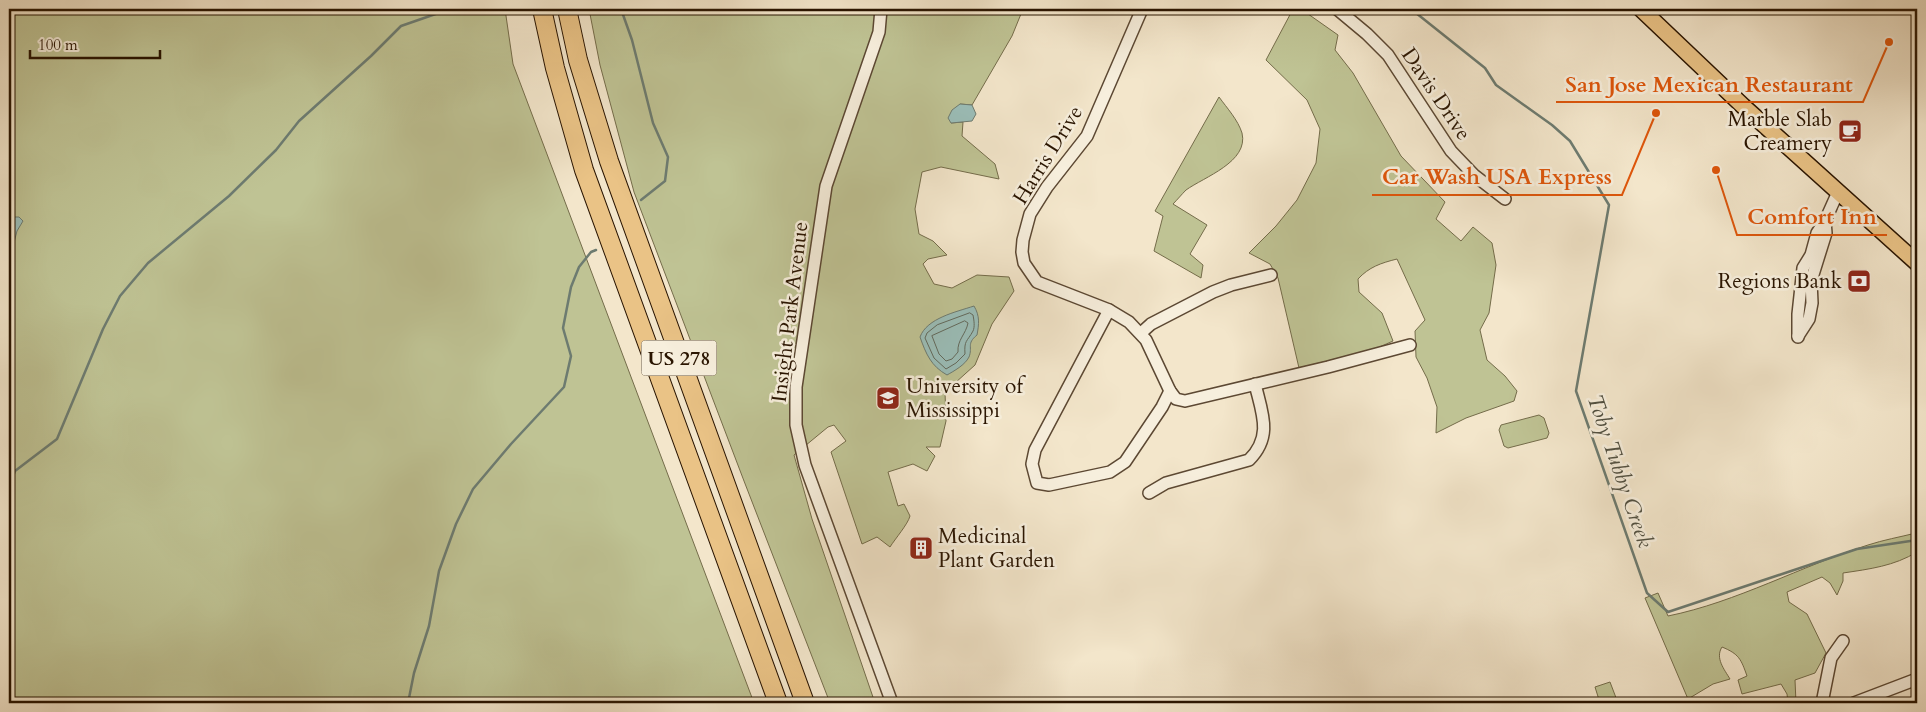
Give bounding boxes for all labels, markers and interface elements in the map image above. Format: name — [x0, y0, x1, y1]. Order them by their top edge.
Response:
scale bar — [30, 28, 160, 60]
text: 100 m — [38, 35, 78, 55]
street label: Davis Drive — [1394, 42, 1478, 146]
callout: San Jose Mexican Restaurant — [1556, 65, 1863, 102]
text: San Jose Mexican Restaurant — [1565, 70, 1853, 100]
street label: Harris Drive — [1006, 100, 1090, 210]
place label: Marble Slab Creamery — [1727, 105, 1832, 158]
cafe icon: Marble Slab Creamery — [1837, 118, 1863, 144]
callout: Car Wash USA Express — [1372, 158, 1622, 195]
text: Car Wash USA Express — [1382, 162, 1612, 192]
callout: Comfort Inn — [1737, 198, 1887, 235]
text: Comfort Inn — [1747, 202, 1877, 232]
street label: Insight Park Avenue — [765, 220, 815, 404]
place label: Regions Bank — [1718, 267, 1843, 296]
bank icon: Regions Bank — [1846, 268, 1872, 294]
road number: US 278 — [642, 340, 716, 376]
place label: University of Mississippi — [906, 372, 1026, 425]
school or university icon: University of Mississippi — [875, 385, 901, 411]
water label: Toby Tubby Creek — [1580, 390, 1660, 552]
place label: Medicinal Plant Garden — [938, 522, 1055, 575]
building icon: Medicinal Plant Garden — [908, 535, 934, 561]

